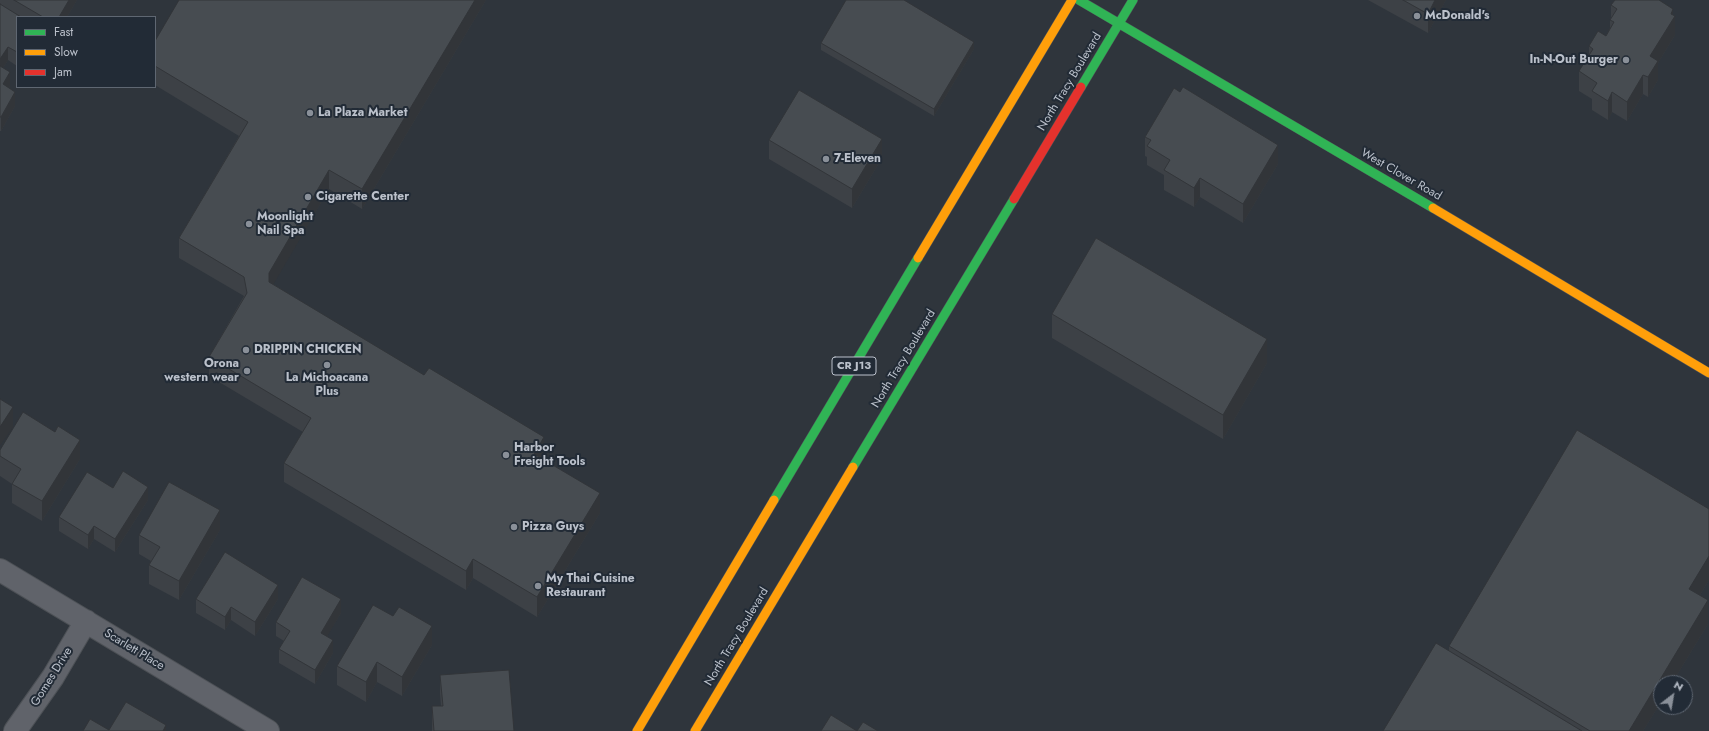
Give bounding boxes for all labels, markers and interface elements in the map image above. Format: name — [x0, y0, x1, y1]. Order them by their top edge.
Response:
place label: McDonald's — [1425, 9, 1489, 23]
marker: McDonald's — [1412, 11, 1422, 21]
legend — [16, 16, 156, 88]
text: Fast — [54, 23, 73, 41]
street label: North Tracy Boulevard — [1035, 30, 1105, 134]
text: Slow — [54, 43, 78, 61]
place label: In-N-Out Burger — [1529, 53, 1618, 67]
marker: In-N-Out Burger — [1621, 55, 1631, 65]
text: Jam — [54, 63, 72, 81]
place label: La Plaza Market — [318, 106, 407, 120]
marker: La Plaza Market — [305, 108, 315, 118]
street label: West Clover Road — [1358, 146, 1444, 204]
place label: 7-Eleven — [834, 152, 881, 166]
marker: 7-Eleven — [821, 154, 831, 164]
place label: Cigarette Center — [316, 190, 409, 204]
marker: Cigarette Center — [303, 192, 313, 202]
place label: Moonlight Nail Spa — [257, 210, 313, 238]
marker: Moonlight Nail Spa — [244, 219, 254, 229]
street label: North Tracy Boulevard — [869, 307, 939, 411]
place label: DRIPPIN CHICKEN — [254, 343, 362, 357]
marker: DRIPPIN CHICKEN — [241, 345, 251, 355]
place label: Orona western wear — [164, 357, 239, 385]
road number: CR J13 — [832, 357, 876, 375]
marker: La Michoacana Plus — [322, 360, 332, 370]
marker: Orona western wear — [242, 366, 252, 376]
place label: La Michoacana Plus — [286, 371, 368, 399]
place label: Harbor Freight Tools — [514, 441, 585, 469]
marker: Harbor Freight Tools — [501, 450, 511, 460]
place label: Pizza Guys — [522, 520, 584, 534]
marker: Pizza Guys — [509, 522, 519, 532]
place label: My Thai Cuisine Restaurant — [546, 572, 635, 600]
marker: My Thai Cuisine Restaurant — [533, 581, 543, 591]
street label: North Tracy Boulevard — [702, 585, 772, 689]
street label: Scarlett Place — [101, 626, 167, 674]
street label: Gomes Drive — [28, 645, 76, 709]
north arrow — [1653, 675, 1693, 715]
text: N — [1671, 676, 1687, 695]

